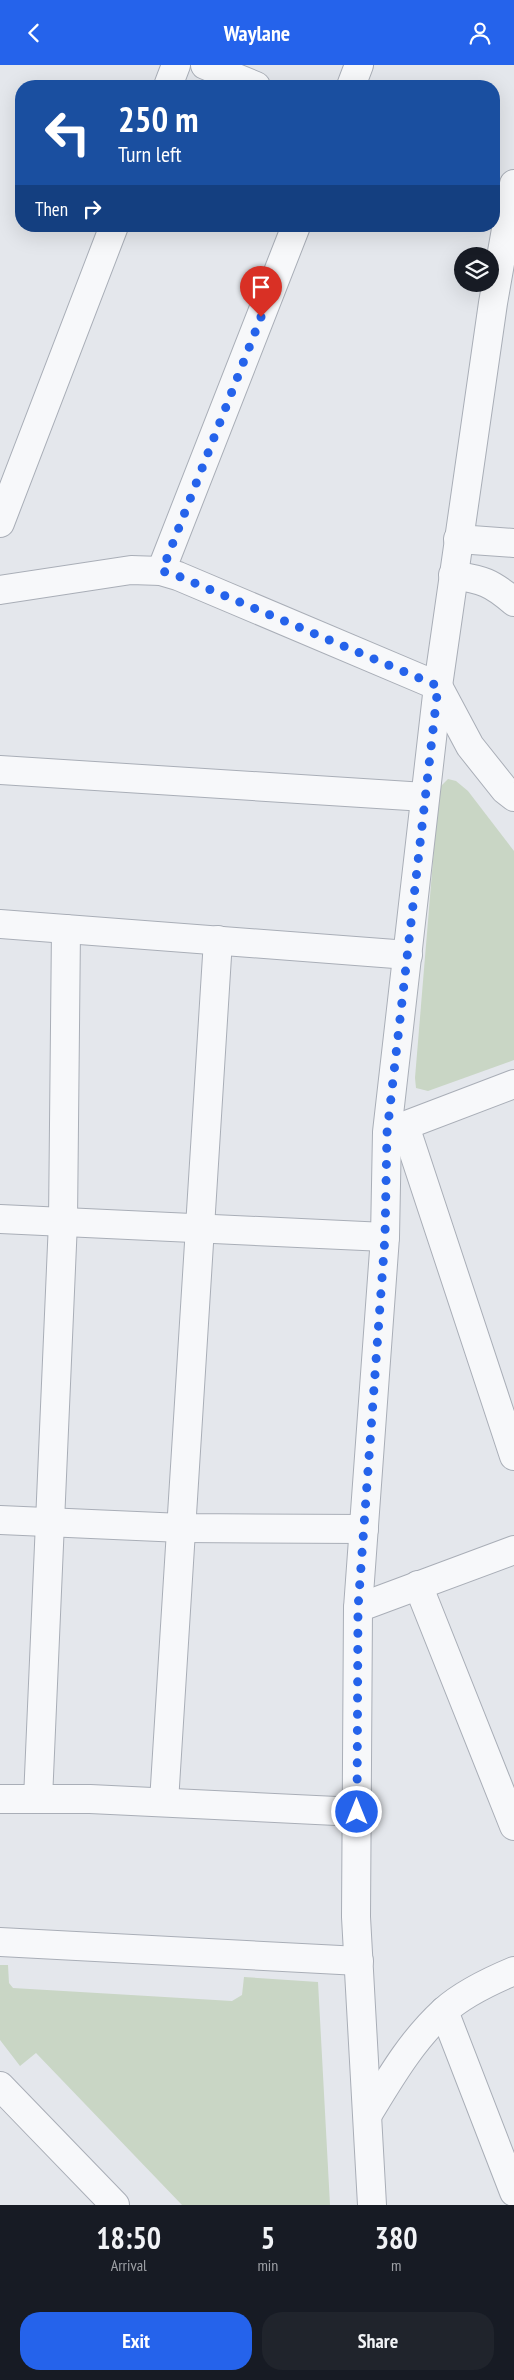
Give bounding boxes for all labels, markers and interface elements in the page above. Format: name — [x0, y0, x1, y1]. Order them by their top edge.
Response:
icon: back — [20, 19, 48, 47]
text: Waylane — [224, 19, 290, 47]
icon: person — [466, 19, 494, 47]
text: 250 m — [118, 96, 199, 142]
icon: left — [35, 100, 100, 165]
text: Turn left — [118, 140, 182, 168]
icon: right — [78, 195, 106, 223]
text: Then — [35, 197, 68, 221]
map controls — [454, 247, 499, 292]
button: layers — [454, 247, 499, 292]
pin — [240, 266, 282, 317]
icon: arrive — [247, 273, 275, 301]
position arrow — [330, 1785, 382, 1837]
text: 18:50 — [96, 2218, 161, 2257]
text: 5 — [261, 2218, 275, 2257]
text: 380 — [375, 2218, 418, 2257]
text: Arrival — [111, 2255, 147, 2275]
text: min — [257, 2255, 278, 2275]
text: m — [391, 2255, 401, 2275]
button: Exit — [20, 2312, 252, 2370]
button: Share — [262, 2312, 494, 2370]

